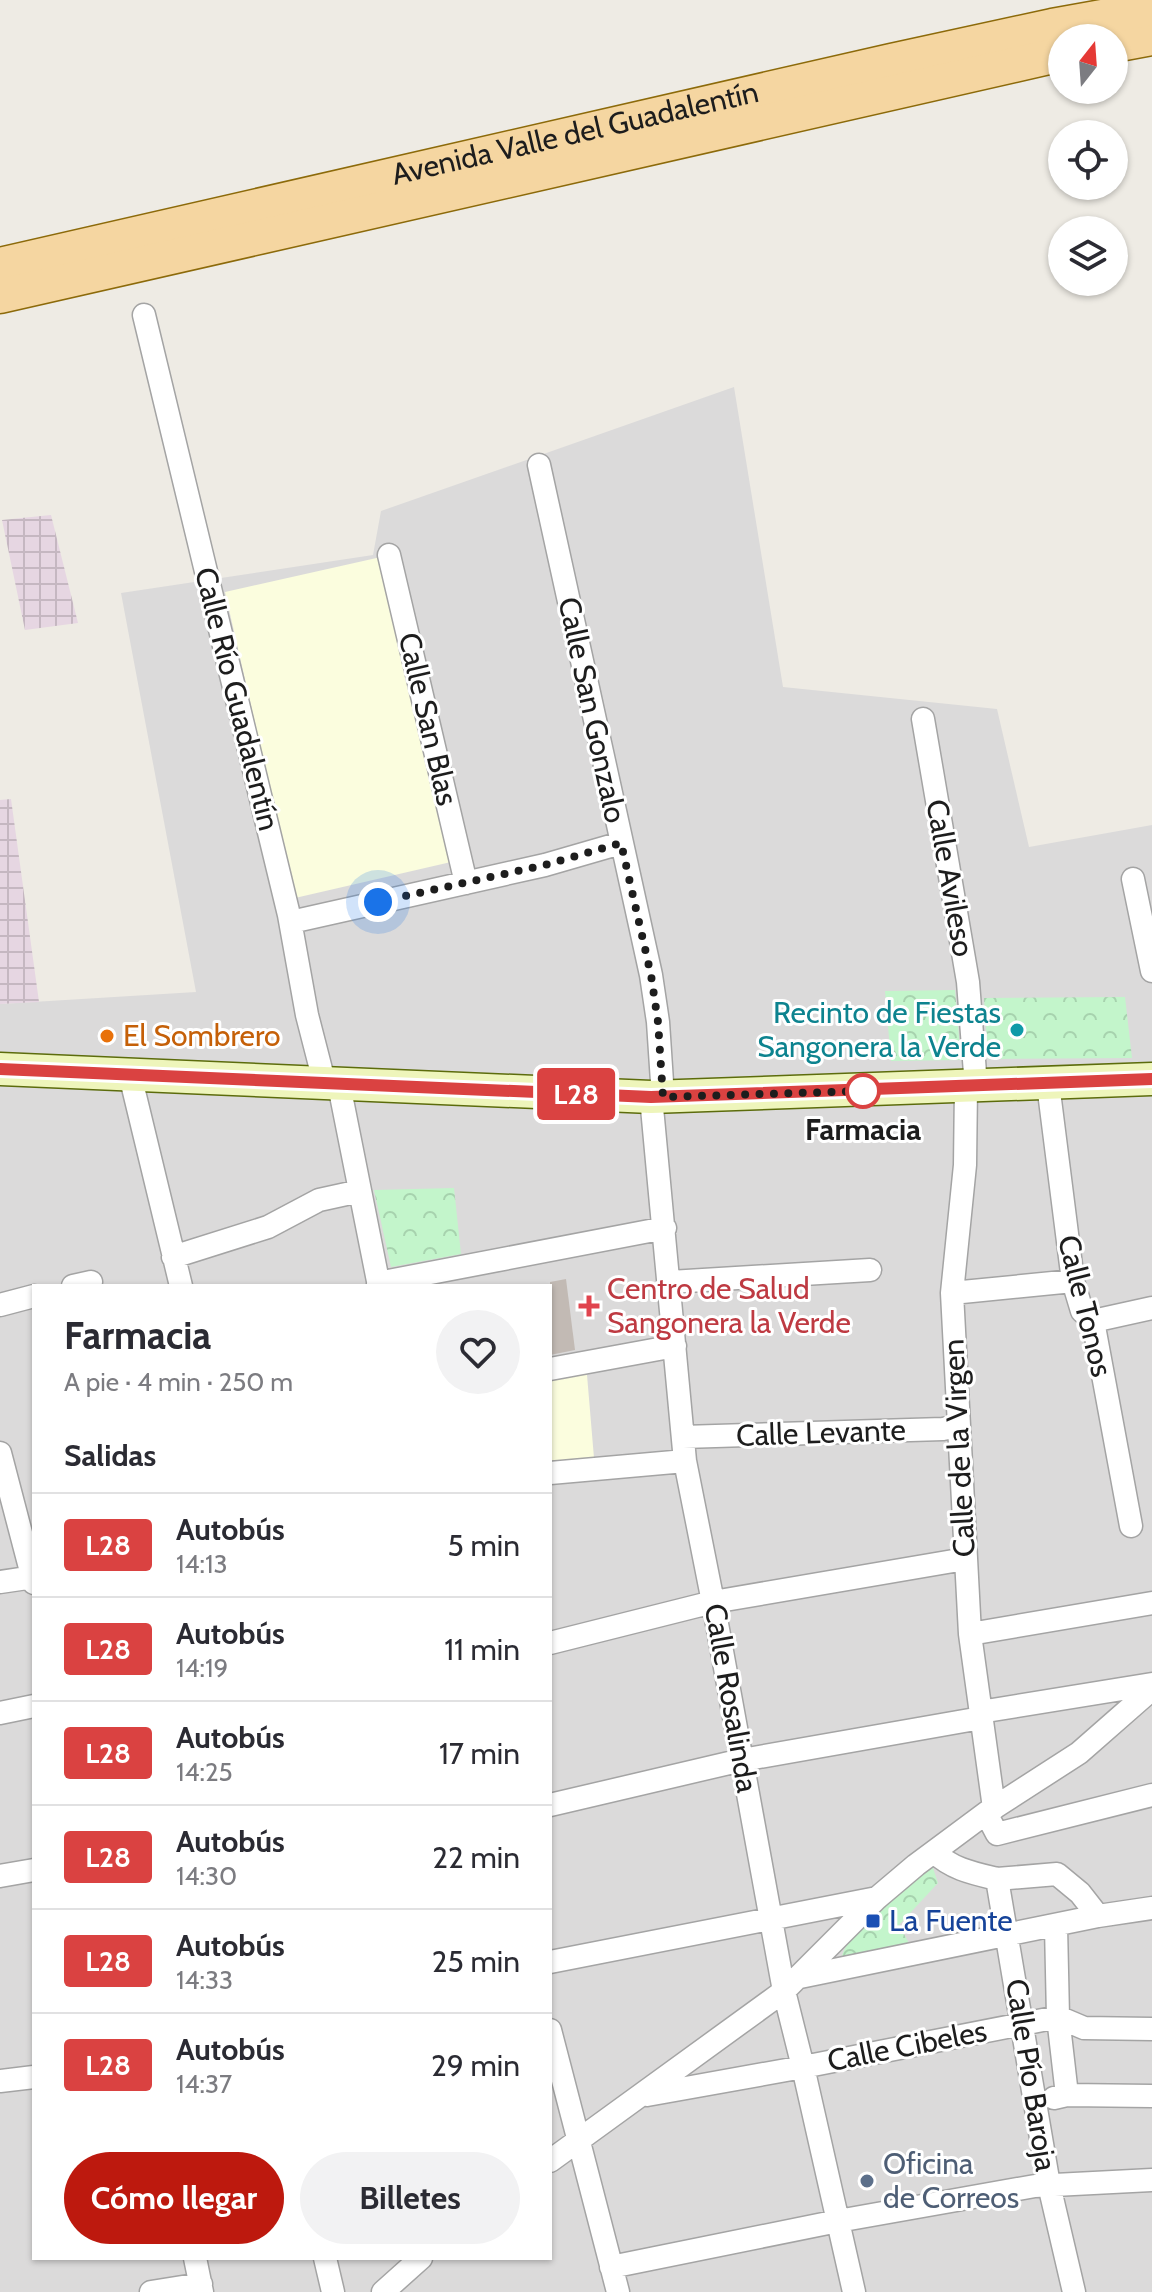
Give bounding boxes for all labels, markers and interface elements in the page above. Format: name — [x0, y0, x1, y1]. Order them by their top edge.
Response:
north arrow — [1048, 24, 1128, 104]
map controls — [1048, 24, 1128, 296]
street label: Avenida Valle del Guadalentín — [388, 73, 762, 193]
button: locate — [1048, 120, 1128, 200]
button: layers — [1048, 216, 1128, 296]
street label: Calle Río Guadalentín — [187, 564, 288, 834]
street label: Calle San Gonzalo — [551, 594, 634, 826]
street label: Calle San Blas — [391, 629, 466, 809]
street label: Calle Avileso — [918, 797, 982, 959]
your location — [358, 882, 398, 922]
place label: Recinto de Fiestas Sangonera la Verde — [757, 994, 1001, 1065]
place label: El Sombrero — [123, 1017, 280, 1054]
marker: Recinto de Fiestas Sangonera la Verde — [1008, 1021, 1026, 1039]
marker: El Sombrero — [98, 1027, 116, 1045]
line badge: L28 — [530, 1068, 622, 1120]
marker: Farmacia — [846, 1074, 880, 1108]
text: L28 — [553, 1077, 599, 1111]
place label: Farmacia — [805, 1111, 921, 1148]
street label: Calle Tonos — [1050, 1231, 1121, 1381]
place label: Centro de Salud Sangonera la Verde — [607, 1270, 851, 1341]
marker: Centro de Salud Sangonera la Verde — [578, 1295, 600, 1317]
button: heart — [436, 1310, 520, 1394]
text: Farmacia — [64, 1312, 211, 1359]
street label: Calle de la Virgen — [934, 1338, 983, 1558]
text: A pie · 4 min · 250 m — [64, 1366, 293, 1398]
street label: Calle Levante — [735, 1411, 906, 1454]
text: Salidas — [64, 1437, 156, 1474]
text: Autobús — [176, 1511, 285, 1548]
text: 5 min — [448, 1527, 520, 1564]
text: L28 — [85, 1528, 131, 1562]
text: 14:13 — [176, 1548, 227, 1580]
street label: Calle Rosalinda — [697, 1601, 766, 1796]
text: Autobús — [176, 1615, 285, 1652]
text: 11 min — [444, 1631, 520, 1668]
text: L28 — [85, 1632, 131, 1666]
text: 14:19 — [176, 1652, 228, 1684]
text: Autobús — [176, 1719, 285, 1756]
text: 17 min — [439, 1735, 520, 1772]
text: L28 — [85, 1736, 131, 1770]
text: 14:25 — [176, 1756, 233, 1788]
text: Autobús — [176, 1823, 285, 1860]
text: 22 min — [432, 1839, 520, 1876]
text: L28 — [85, 1840, 131, 1874]
text: 14:30 — [176, 1860, 237, 1892]
place label: La Fuente — [889, 1902, 1013, 1939]
marker: La Fuente — [864, 1912, 882, 1930]
text: Autobús — [176, 1927, 285, 1964]
text: 25 min — [432, 1943, 520, 1980]
text: L28 — [85, 1944, 131, 1978]
text: 14:33 — [176, 1964, 233, 1996]
street label: Calle Pío Baroja — [998, 1976, 1065, 2174]
street label: Calle Cibeles — [824, 2012, 990, 2079]
text: Autobús — [176, 2031, 285, 2068]
text: 29 min — [431, 2047, 520, 2084]
text: L28 — [85, 2048, 131, 2082]
text: 14:37 — [176, 2068, 232, 2100]
place label: Oficina de Correos — [883, 2145, 1019, 2216]
button: Cómo llegar — [64, 2152, 284, 2244]
button: Billetes — [300, 2152, 520, 2244]
marker: Oficina de Correos — [858, 2172, 876, 2190]

